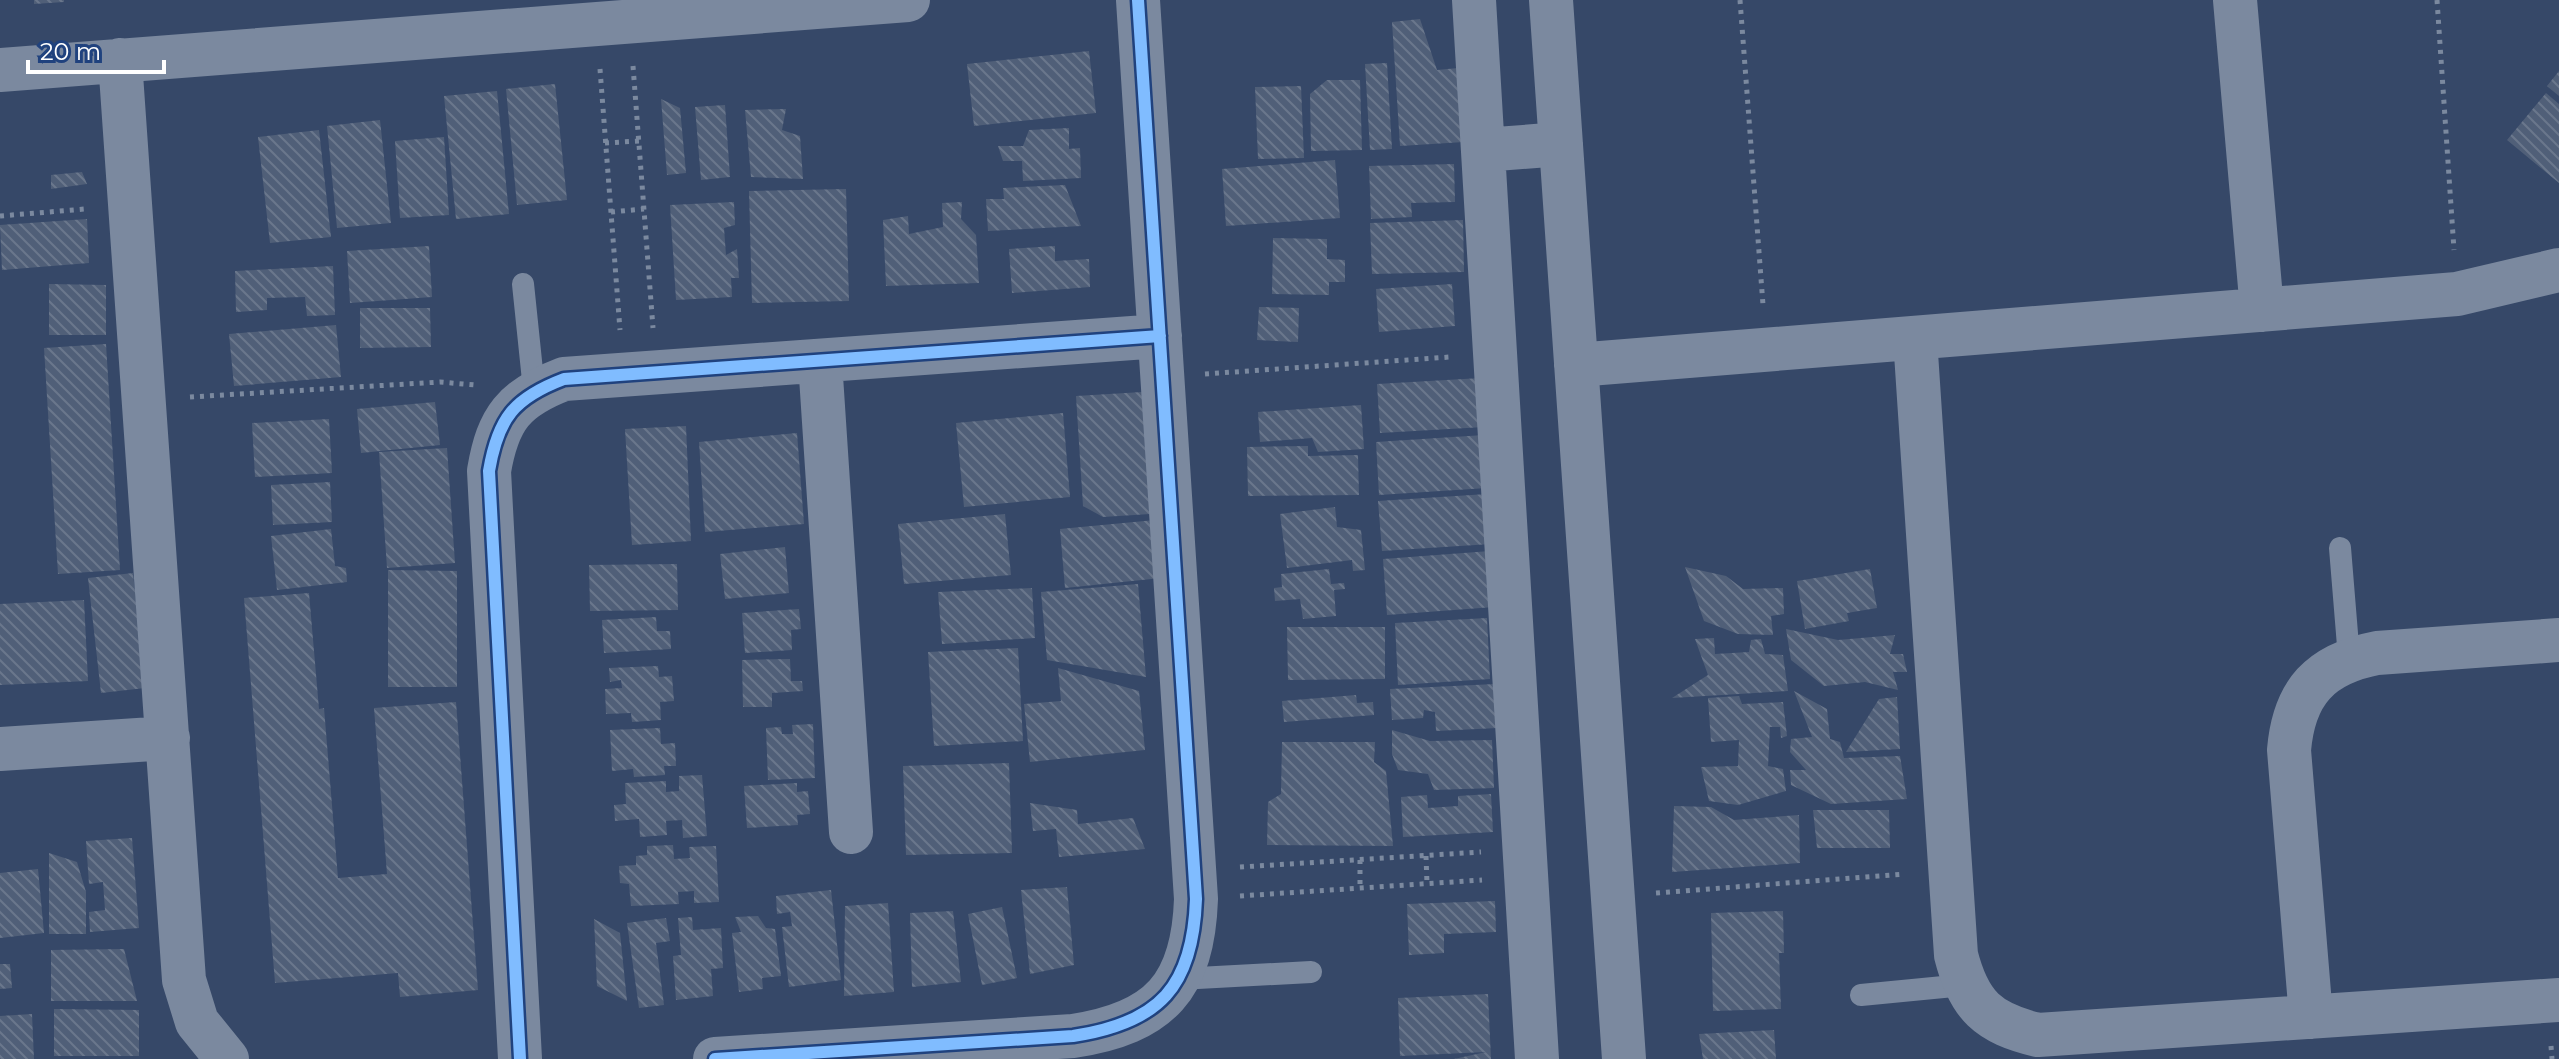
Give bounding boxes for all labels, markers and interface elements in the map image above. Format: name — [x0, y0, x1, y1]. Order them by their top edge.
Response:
scale bar — [28, 24, 164, 74]
text: 20 m — [40, 37, 101, 66]

